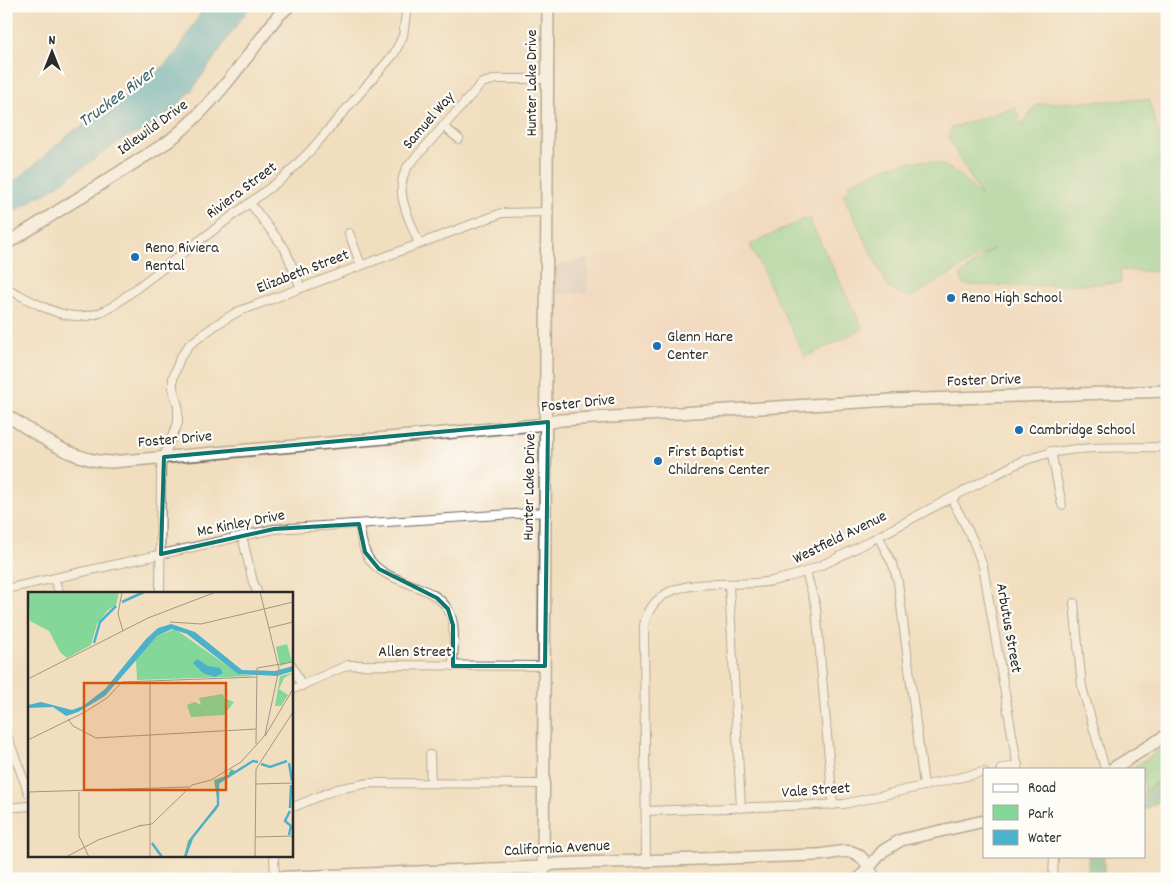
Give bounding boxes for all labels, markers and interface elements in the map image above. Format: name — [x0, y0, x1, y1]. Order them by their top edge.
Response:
north arrow — [28, 28, 78, 78]
street label: Hunter Lake Drive — [521, 29, 544, 137]
text: N — [49, 31, 56, 51]
water label: Truckee River — [74, 60, 164, 135]
street label: Samuel Way — [397, 87, 461, 155]
street label: Idlewild Drive — [113, 94, 193, 162]
street label: Riviera Street — [202, 157, 282, 225]
place label: Reno Riviera Rental — [145, 237, 219, 278]
street label: Elizabeth Street — [253, 244, 353, 300]
marker: Reno Riviera Rental — [129, 251, 141, 263]
place label: Reno High School — [961, 287, 1062, 310]
marker: Reno High School — [945, 292, 957, 304]
place label: Glenn Hare Center — [667, 326, 733, 367]
marker: Glenn Hare Center — [651, 340, 663, 352]
street label: Foster Drive — [946, 368, 1022, 394]
street label: Foster Drive — [540, 389, 616, 419]
place label: Cambridge School — [1029, 419, 1135, 442]
marker: Cambridge School — [1013, 424, 1025, 436]
street label: Foster Drive — [137, 425, 213, 455]
street label: Hunter Lake Drive — [518, 433, 542, 541]
place label: First Baptist Childrens Center — [668, 441, 770, 482]
marker: First Baptist Childrens Center — [652, 455, 664, 467]
street label: Mc Kinley Drive — [195, 504, 287, 544]
street label: Westfield Avenue — [789, 505, 891, 571]
street label: Arbutus Street — [989, 581, 1027, 675]
inset map — [28, 592, 292, 858]
street label: Allen Street — [378, 641, 452, 664]
legend — [983, 768, 1146, 858]
street label: Vale Street — [781, 777, 851, 805]
text: Road — [1028, 778, 1056, 800]
text: Park — [1028, 804, 1054, 826]
text: Water — [1028, 828, 1062, 850]
street label: California Avenue — [503, 835, 611, 863]

